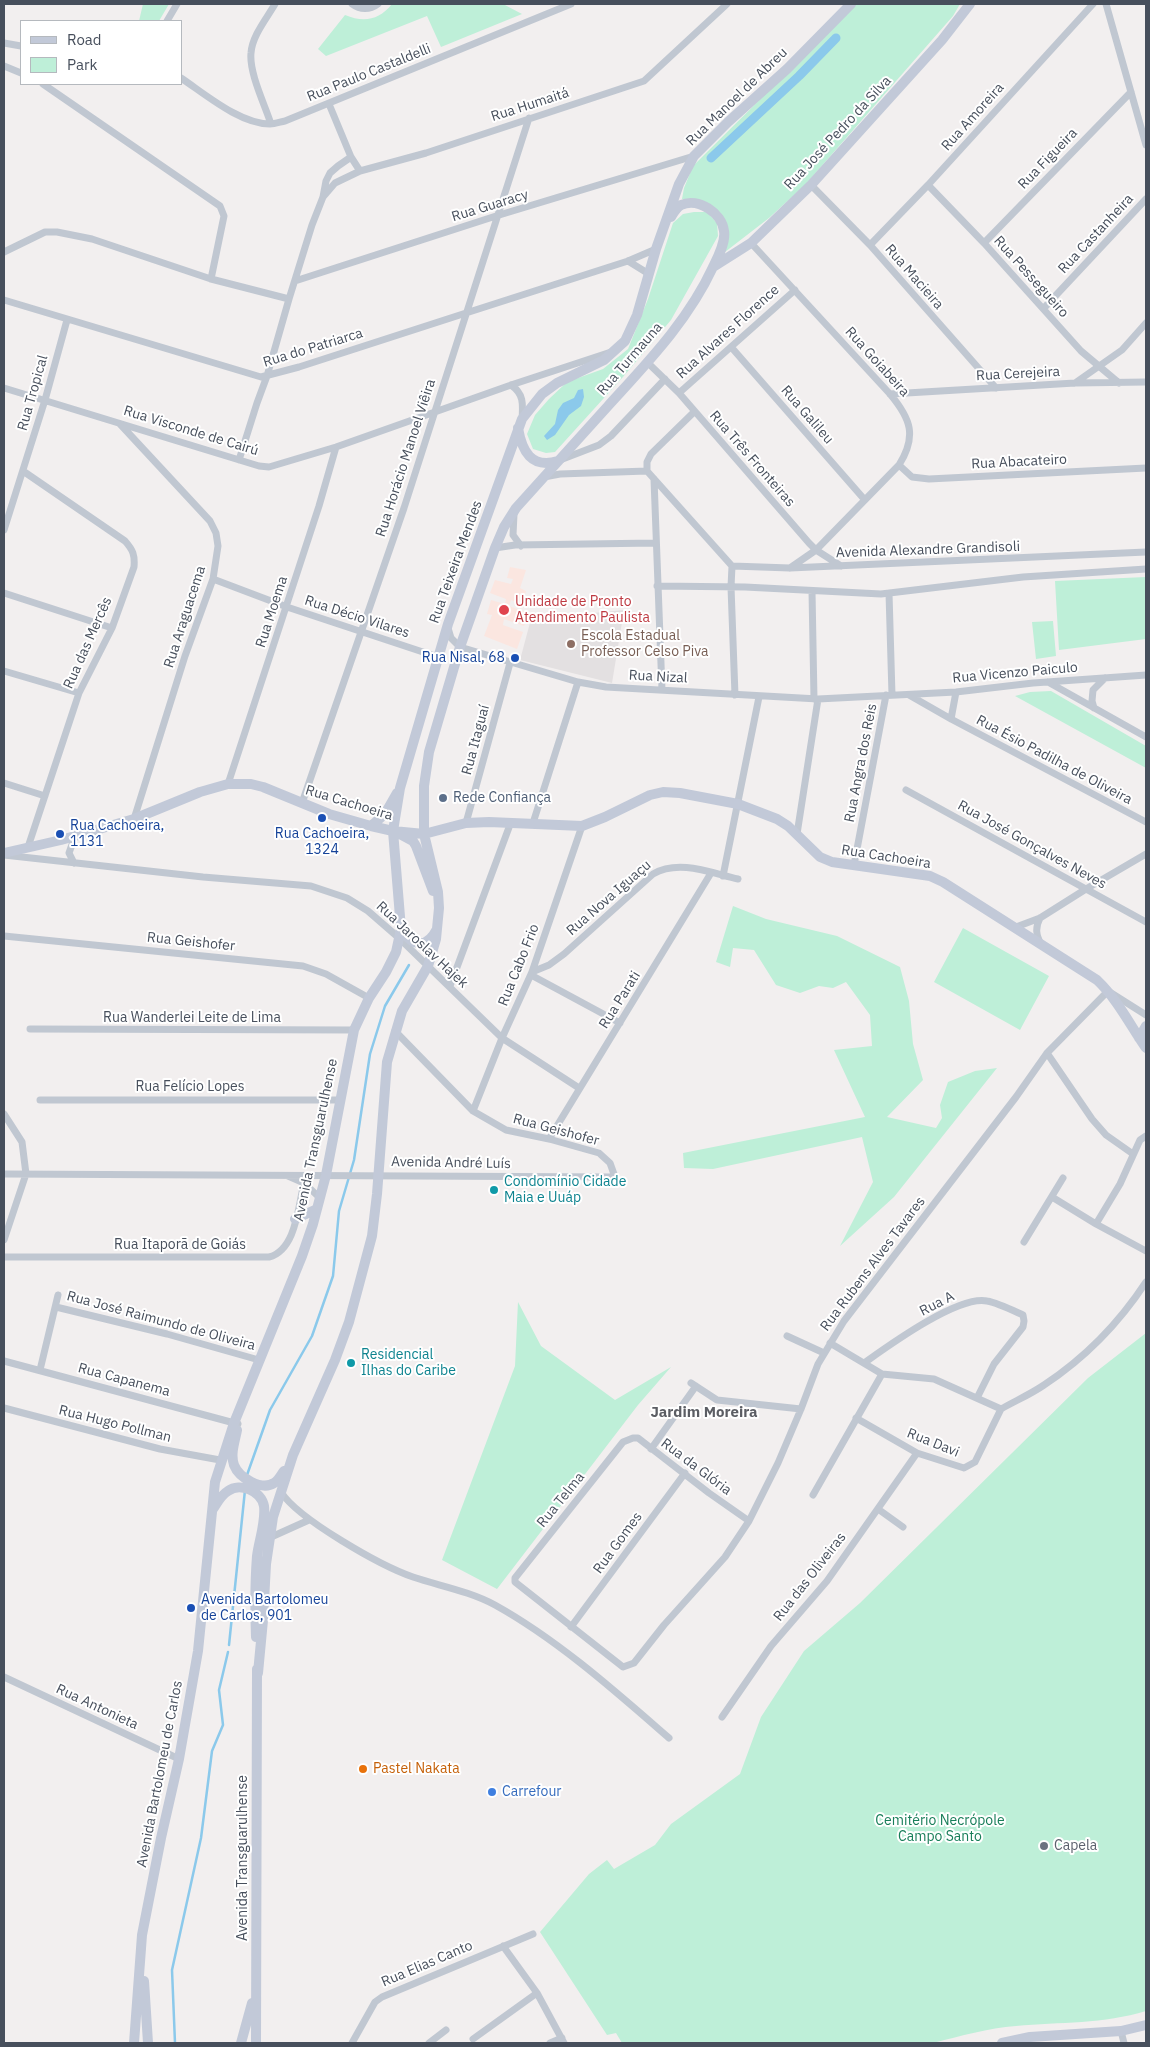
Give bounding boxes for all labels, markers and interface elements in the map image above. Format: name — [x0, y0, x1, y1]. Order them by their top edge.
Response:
legend — [20, 20, 182, 85]
text: Road — [67, 30, 102, 49]
street label: Rua Paulo Castaldelli — [304, 40, 434, 106]
street label: Rua Manoel de Abreu — [683, 44, 791, 150]
text: Park — [67, 55, 97, 74]
street label: Rua José Pedro da Silva — [781, 73, 895, 193]
street label: Rua Amoreira — [938, 80, 1008, 154]
street label: Rua Humaitá — [489, 84, 571, 126]
street label: Rua Figueira — [1015, 125, 1081, 193]
street label: Rua Guaracy — [450, 186, 530, 226]
street label: Rua Castanheira — [1055, 191, 1137, 277]
street label: Rua Pessegueiro — [990, 233, 1072, 321]
street label: Rua Macieira — [881, 241, 947, 313]
street label: Rua Alvares Florence — [673, 282, 783, 382]
street label: Rua Turmauna — [594, 319, 666, 399]
street label: Rua Goiabeira — [841, 324, 913, 400]
street label: Rua do Patriarca — [261, 325, 365, 371]
street label: Rua Tropical — [14, 353, 52, 433]
street label: Rua Cerejeira — [976, 363, 1060, 385]
street label: Rua Horácio Manoel Viêira — [373, 377, 439, 539]
street label: Rua Galileu — [777, 382, 837, 448]
street label: Rua Visconde de Cairú — [121, 402, 261, 460]
street label: Rua Três Fronteiras — [706, 408, 798, 510]
street label: Rua Abacateiro — [971, 451, 1067, 473]
street label: Rua Teixeira Mendes — [426, 498, 486, 626]
street label: Avenida Alexandre Grandisoli — [836, 538, 1020, 562]
street label: Rua Araguacema — [161, 564, 209, 670]
street label: Rua Moema — [253, 574, 291, 650]
street label: Rua Décio Vilares — [302, 592, 412, 642]
street label: Rua das Mercês — [60, 594, 116, 692]
place label: Unidade de Pronto Atendimento Paulista — [515, 594, 650, 626]
marker: Unidade de Pronto Atendimento Paulista — [497, 603, 511, 617]
place label: Escola Estadual Professor Celso Piva — [581, 628, 709, 660]
marker: Escola Estadual Professor Celso Piva — [565, 638, 577, 650]
place label: Rua Nisal, 68 — [422, 650, 505, 666]
marker: Rua Nisal, 68 — [509, 652, 521, 664]
street label: Rua Vicenzo Paiculo — [952, 659, 1078, 687]
street label: Rua Nizal — [628, 667, 688, 687]
street label: Rua Angra dos Reis — [841, 702, 881, 824]
street label: Rua Itaguaí — [459, 703, 493, 777]
street label: Rua Ésio Padilha de Oliveira — [973, 712, 1135, 808]
street label: Rua Cachoeira — [303, 782, 395, 824]
place label: Rede Confiança — [453, 790, 551, 806]
marker: Rede Confiança — [437, 792, 449, 804]
street label: Rua José Gonçalves Neves — [955, 797, 1109, 893]
marker: Rua Cachoeira, 1324 — [316, 812, 328, 824]
place label: Rua Cachoeira, 1131 — [70, 818, 164, 850]
place label: Rua Cachoeira, 1324 — [275, 826, 369, 859]
marker: Rua Cachoeira, 1131 — [54, 828, 66, 840]
street label: Rua Cachoeira — [840, 842, 932, 872]
street label: Rua Nova Iguaçu — [563, 857, 655, 939]
street label: Rua Jaroslav Hajek — [373, 898, 471, 992]
street label: Rua Cabo Frio — [495, 921, 543, 1009]
street label: Rua Geishofer — [146, 929, 236, 955]
street label: Rua Parati — [596, 968, 644, 1032]
street label: Rua Wanderlei Leite de Lima — [103, 1010, 281, 1026]
street label: Avenida Transguarulhense — [291, 1057, 341, 1223]
street label: Rua Felício Lopes — [135, 1079, 245, 1095]
street label: Rua Geishofer — [511, 1110, 601, 1150]
street label: Avenida André Luís — [391, 1154, 511, 1172]
place label: Condomínio Cidade Maia e Uuáp — [504, 1174, 626, 1206]
marker: Condomínio Cidade Maia e Uuáp — [488, 1184, 500, 1196]
street label: Rua Rubens Alves Tavares — [817, 1193, 929, 1335]
street label: Rua Itaporã de Goiás — [114, 1237, 246, 1253]
street label: Rua José Raimundo de Oliveira — [65, 1288, 257, 1354]
street label: Rua A — [917, 1288, 957, 1320]
place label: Residencial Ilhas do Caribe — [361, 1347, 456, 1380]
marker: Residencial Ilhas do Caribe — [345, 1357, 357, 1369]
street label: Rua Capanema — [76, 1360, 172, 1400]
street label: Rua Hugo Pollman — [57, 1402, 173, 1446]
district label: Jardim Moreira — [650, 1404, 758, 1422]
street label: Rua Davi — [904, 1425, 962, 1461]
street label: Rua da Glória — [657, 1435, 735, 1499]
street label: Rua Telma — [534, 1469, 588, 1531]
street label: Rua Gomes — [590, 1509, 646, 1577]
street label: Rua das Oliveiras — [770, 1529, 850, 1625]
place label: Avenida Bartolomeu de Carlos, 901 — [201, 1592, 329, 1624]
marker: Avenida Bartolomeu de Carlos, 901 — [185, 1602, 197, 1614]
street label: Avenida Bartolomeu de Carlos — [134, 1679, 186, 1869]
street label: Rua Antonieta — [53, 1681, 141, 1733]
place label: Pastel Nakata — [373, 1761, 460, 1777]
marker: Pastel Nakata — [357, 1763, 369, 1775]
street label: Avenida Transguarulhense — [235, 1775, 251, 1941]
place label: Carrefour — [502, 1784, 561, 1800]
marker: Carrefour — [486, 1786, 498, 1798]
park label: Cemitério Necrópole Campo Santo — [875, 1813, 1005, 1845]
place label: Capela — [1054, 1838, 1097, 1854]
marker: Capela — [1038, 1840, 1050, 1852]
street label: Rua Elias Canto — [379, 1937, 475, 1991]

